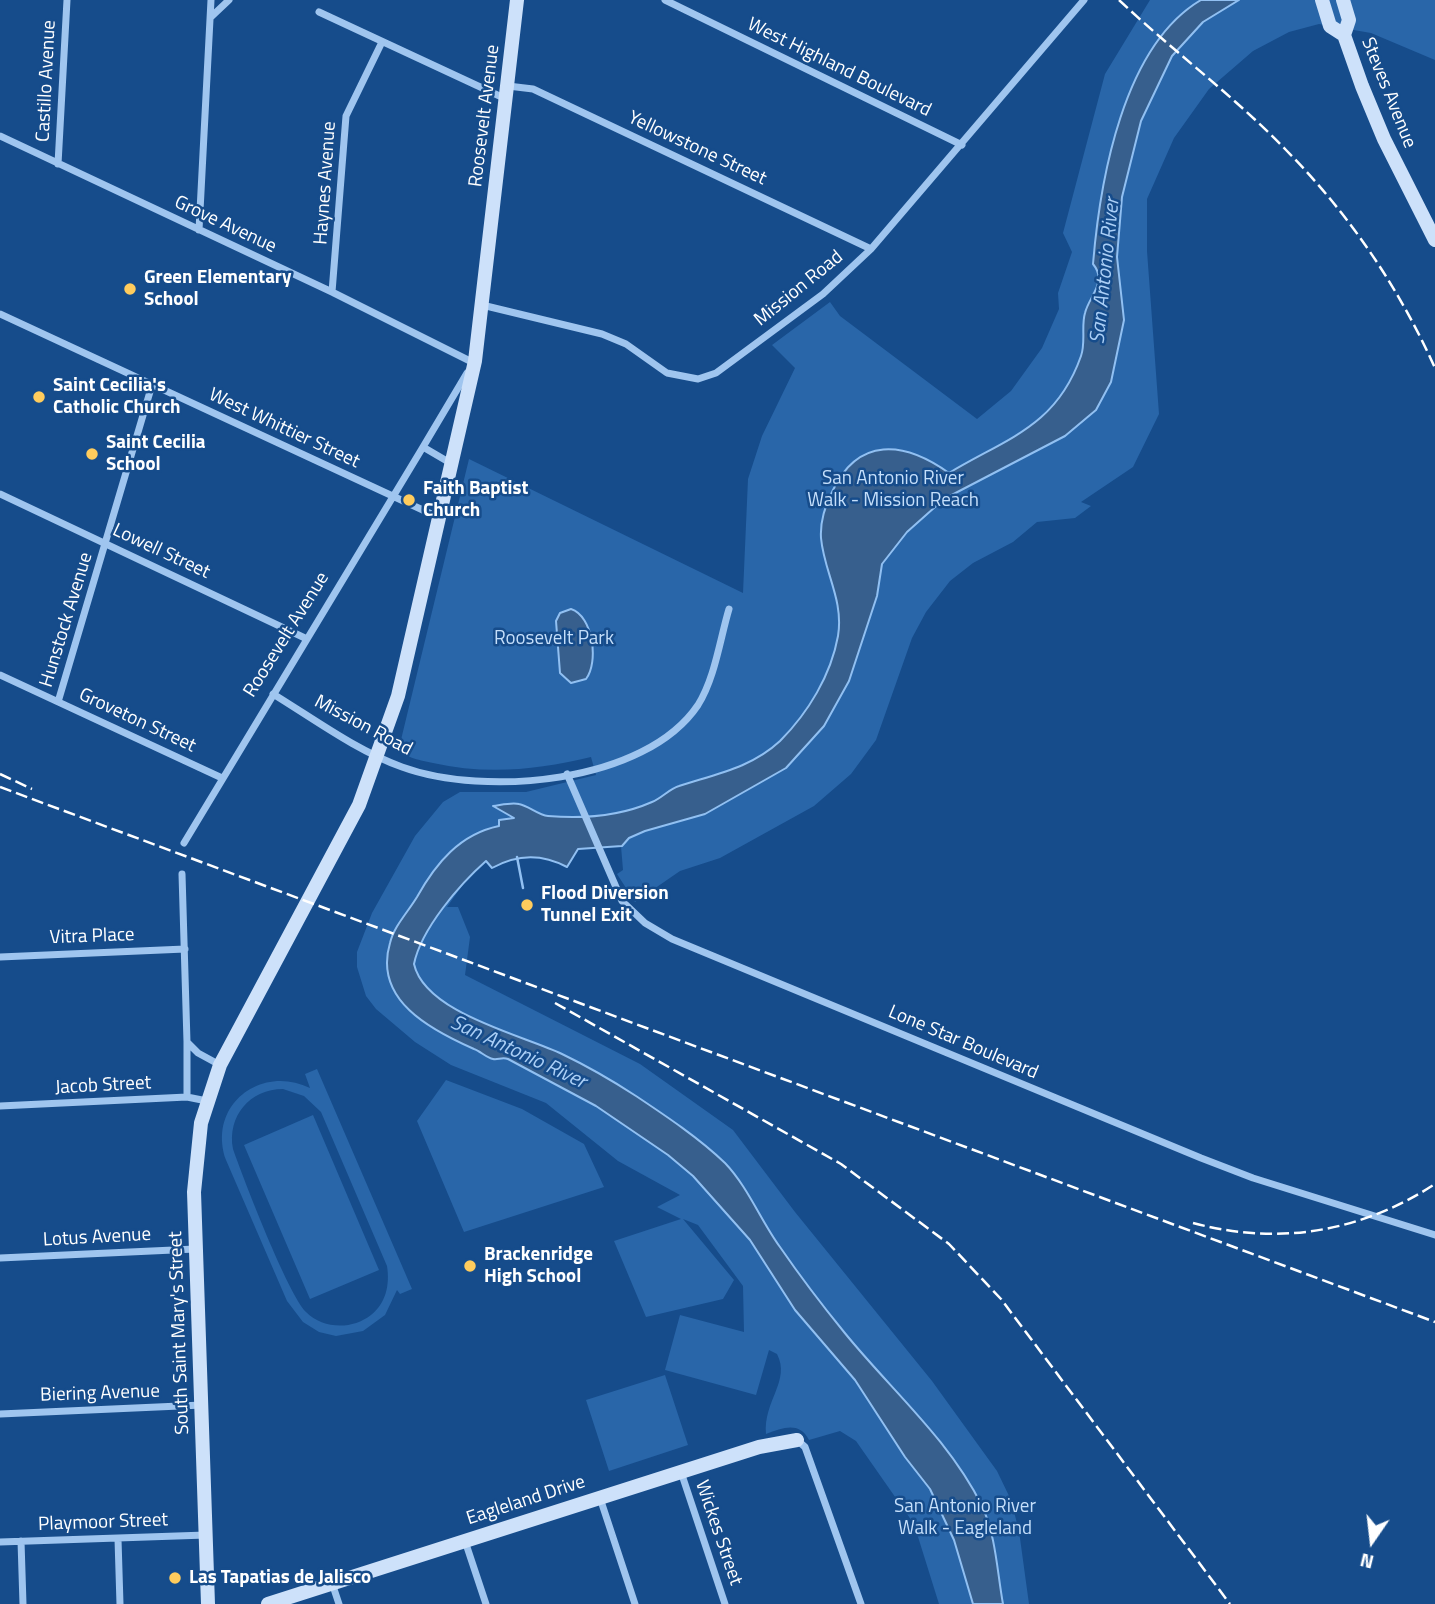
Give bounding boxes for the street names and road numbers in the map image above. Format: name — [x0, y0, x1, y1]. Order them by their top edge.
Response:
street label: West Highland Boulevard — [743, 14, 935, 122]
street label: Castillo Avenue — [32, 20, 62, 142]
street label: Steves Avenue — [1355, 34, 1421, 152]
street label: Roosevelt Avenue — [465, 44, 505, 188]
street label: Yellowstone Street — [624, 107, 770, 191]
street label: Haynes Avenue — [310, 121, 342, 245]
street label: Grove Avenue — [170, 191, 280, 259]
street label: Mission Road — [750, 246, 848, 332]
street label: West Whittier Street — [205, 384, 363, 474]
street label: Lowell Street — [109, 520, 213, 584]
street label: Hunstock Avenue — [36, 550, 98, 690]
street label: Roosevelt Avenue — [239, 568, 335, 702]
street label: Groveton Street — [75, 684, 199, 758]
street label: Mission Road — [310, 691, 416, 761]
street label: Vitra Place — [49, 924, 135, 950]
street label: Lone Star Boulevard — [885, 1001, 1041, 1085]
street label: Jacob Street — [54, 1072, 152, 1100]
street label: Lotus Avenue — [42, 1224, 152, 1252]
street label: South Saint Mary's Street — [165, 1231, 195, 1435]
street label: Biering Avenue — [40, 1381, 160, 1407]
street label: Eagleland Drive — [464, 1471, 588, 1531]
street label: Wickes Street — [689, 1477, 747, 1589]
street label: Playmoor Street — [38, 1509, 168, 1537]

